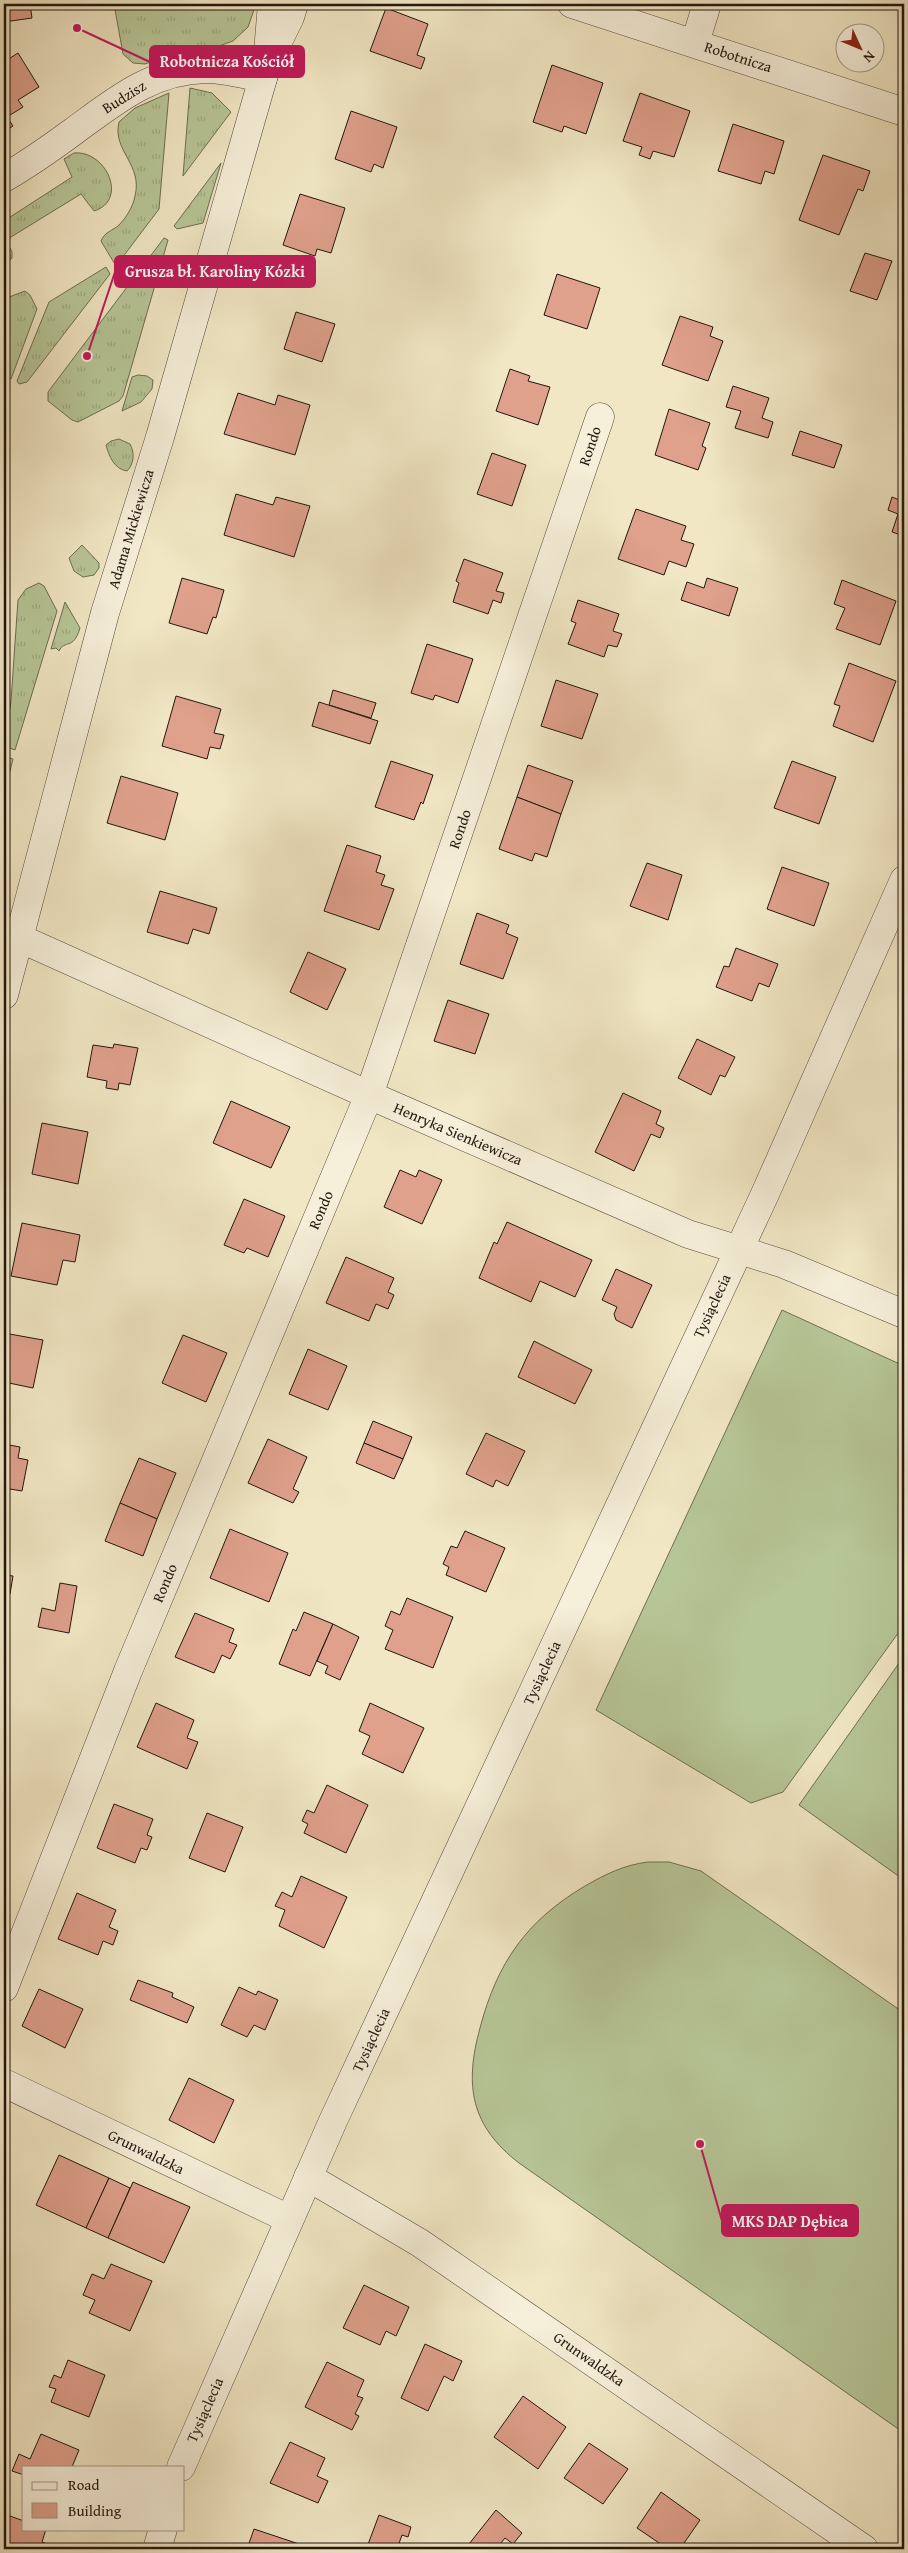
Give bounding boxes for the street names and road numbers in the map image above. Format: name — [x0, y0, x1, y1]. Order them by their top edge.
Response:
street label: Robotnicza — [702, 36, 775, 77]
street label: Budzisz — [98, 75, 150, 118]
street label: Rondo — [573, 423, 606, 468]
street label: Adama Mickiewicza — [102, 467, 159, 591]
street label: Rondo — [443, 806, 476, 851]
street label: Henryka Sienkiewicza — [391, 1097, 526, 1170]
street label: Rondo — [303, 1187, 338, 1232]
street label: Tysiąclecia — [687, 1270, 736, 1341]
street label: Rondo — [147, 1560, 182, 1605]
street label: Tysiąclecia — [517, 1637, 566, 1708]
street label: Tysiąclecia — [346, 2004, 395, 2075]
street label: Grunwaldzka — [105, 2124, 188, 2179]
street label: Grunwaldzka — [549, 2326, 629, 2391]
street label: Tysiąclecia — [181, 2374, 228, 2445]

